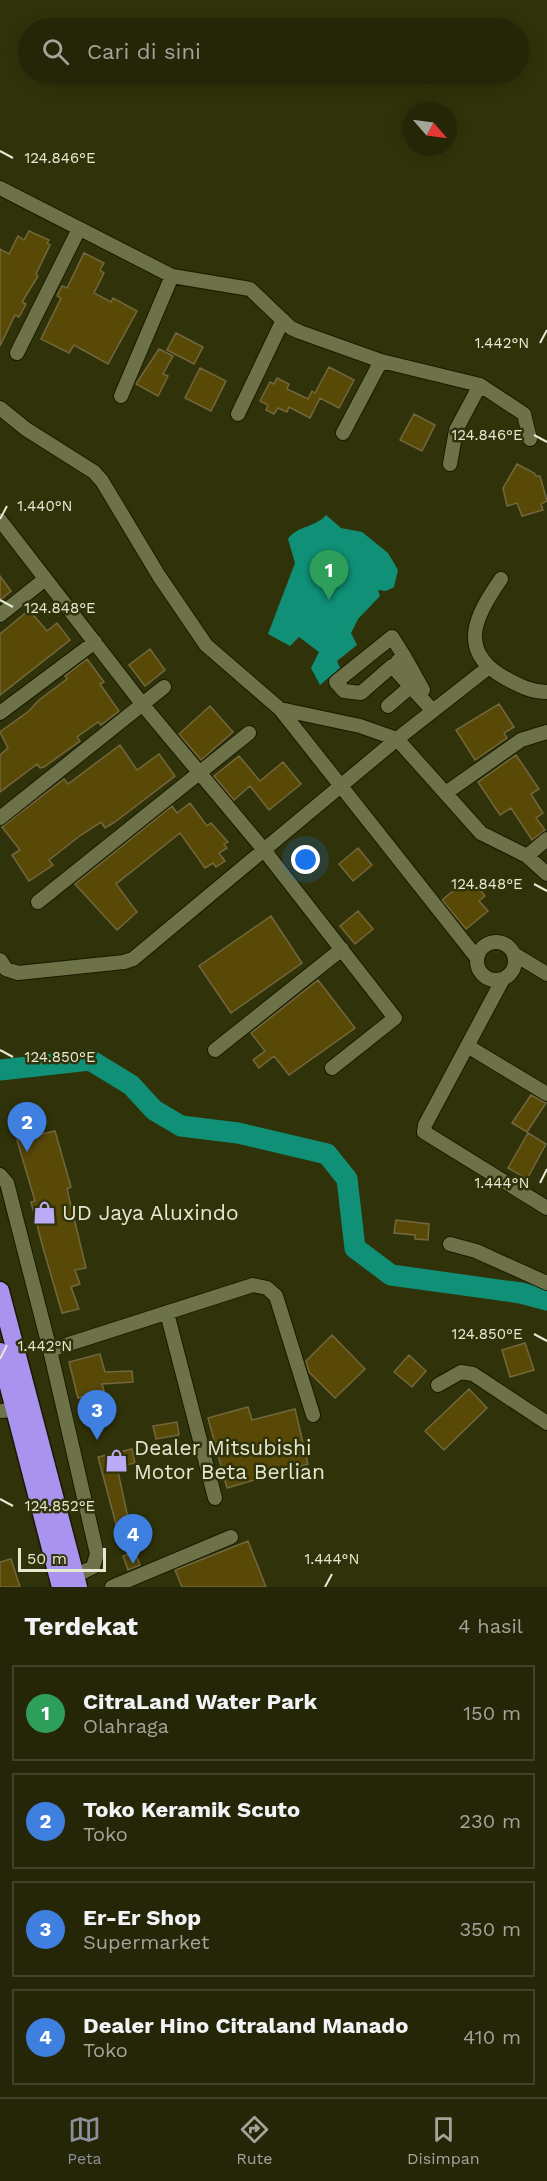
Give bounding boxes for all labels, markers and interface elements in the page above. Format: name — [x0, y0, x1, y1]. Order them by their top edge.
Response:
search box — [18, 18, 529, 84]
icon: search — [39, 35, 72, 68]
text: Cari di sini — [87, 39, 201, 64]
north arrow — [403, 102, 457, 156]
text: 124.846°E — [24, 149, 96, 167]
text: 1.442°N — [475, 334, 529, 352]
text: 124.846°E — [451, 426, 523, 444]
text: 1.440°N — [17, 497, 73, 515]
pin: 1 — [310, 550, 348, 600]
text: 124.848°E — [24, 599, 96, 617]
your location — [291, 845, 320, 874]
text: 124.848°E — [451, 875, 523, 893]
text: 124.850°E — [25, 1048, 95, 1066]
pin: 2 — [8, 1102, 46, 1152]
text: 1.444°N — [474, 1174, 530, 1192]
shop icon: UD Jaya Aluxindo — [31, 1200, 57, 1226]
place label: UD Jaya Aluxindo — [62, 1200, 239, 1225]
text: 124.850°E — [452, 1325, 522, 1343]
text: 1.442°N — [18, 1337, 72, 1355]
pin: 3 — [78, 1390, 116, 1440]
place label: Dealer Mitsubishi Motor Beta Berlian — [134, 1435, 325, 1484]
shop icon: Dealer Mitsubishi Motor Beta Berlian — [103, 1447, 129, 1473]
text: 124.852°E — [25, 1497, 95, 1515]
pin: 4 — [114, 1514, 152, 1564]
scale bar — [18, 1545, 106, 1572]
text: 50 m — [27, 1549, 67, 1568]
text: 1.444°N — [304, 1550, 360, 1568]
text: Terdekat — [24, 1611, 138, 1641]
text: 4 hasil — [458, 1614, 523, 1638]
text: CitraLand Water Park — [83, 1689, 317, 1714]
text: 1 — [41, 1701, 50, 1725]
text: 150 m — [463, 1701, 521, 1725]
text: Olahraga — [83, 1714, 169, 1738]
text: Toko Keramik Scuto — [83, 1797, 300, 1822]
text: 2 — [40, 1809, 51, 1833]
text: 230 m — [459, 1809, 521, 1833]
text: Toko — [83, 1822, 128, 1846]
text: Er-Er Shop — [83, 1905, 201, 1930]
text: 3 — [40, 1917, 51, 1941]
text: 350 m — [459, 1917, 521, 1941]
text: Supermarket — [83, 1930, 209, 1954]
text: Dealer Hino Citraland Manado — [83, 2013, 408, 2038]
text: 4 — [39, 2025, 52, 2049]
text: 410 m — [463, 2025, 521, 2049]
text: Toko — [83, 2038, 128, 2062]
tab: Peta — [67, 2113, 102, 2168]
tab: Rute — [236, 2113, 273, 2168]
tab: Disimpan — [407, 2113, 480, 2168]

